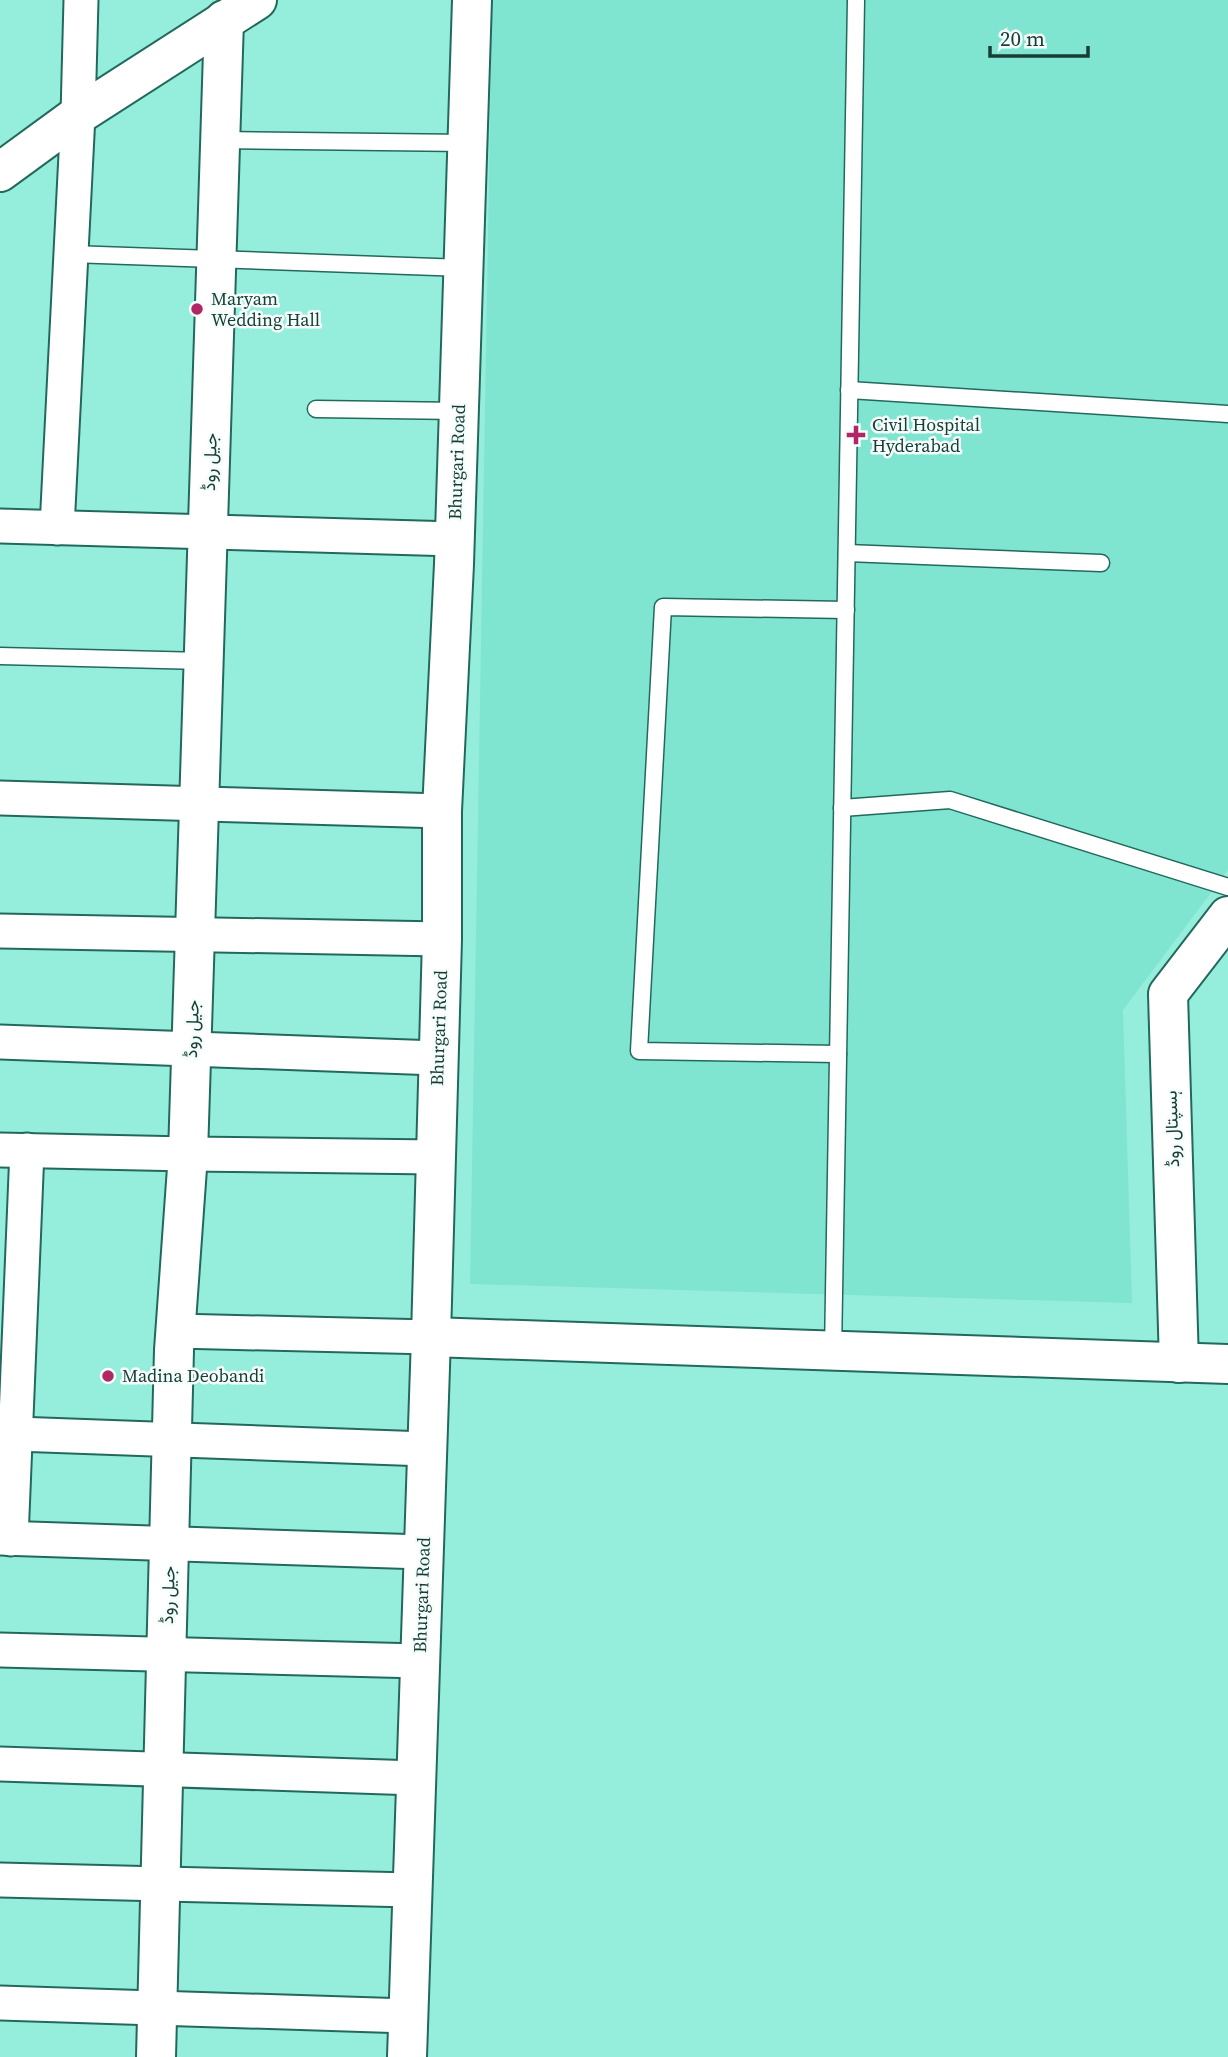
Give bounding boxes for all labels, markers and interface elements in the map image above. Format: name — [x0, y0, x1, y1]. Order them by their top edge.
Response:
scale bar — [990, 14, 1088, 58]
text: 20 m — [1000, 24, 1045, 53]
place label: Maryam Wedding Hall — [211, 286, 320, 332]
marker: Maryam Wedding Hall — [189, 301, 205, 317]
street label: Bhurgari Road — [442, 404, 471, 520]
place label: Civil Hospital Hyderabad — [872, 412, 980, 458]
marker: Civil Hospital Hyderabad — [846, 425, 866, 445]
street label: جیل روڈ — [196, 433, 223, 491]
street label: Bhurgari Road — [424, 970, 453, 1086]
street label: جیل روڈ — [178, 1000, 205, 1058]
street label: ہسپتال روڈ — [1158, 1090, 1185, 1168]
place label: Madina Deobandi — [122, 1363, 264, 1388]
marker: Madina Deobandi — [100, 1368, 116, 1384]
street label: Bhurgari Road — [407, 1537, 436, 1653]
street label: جیل روڈ — [154, 1566, 181, 1624]

